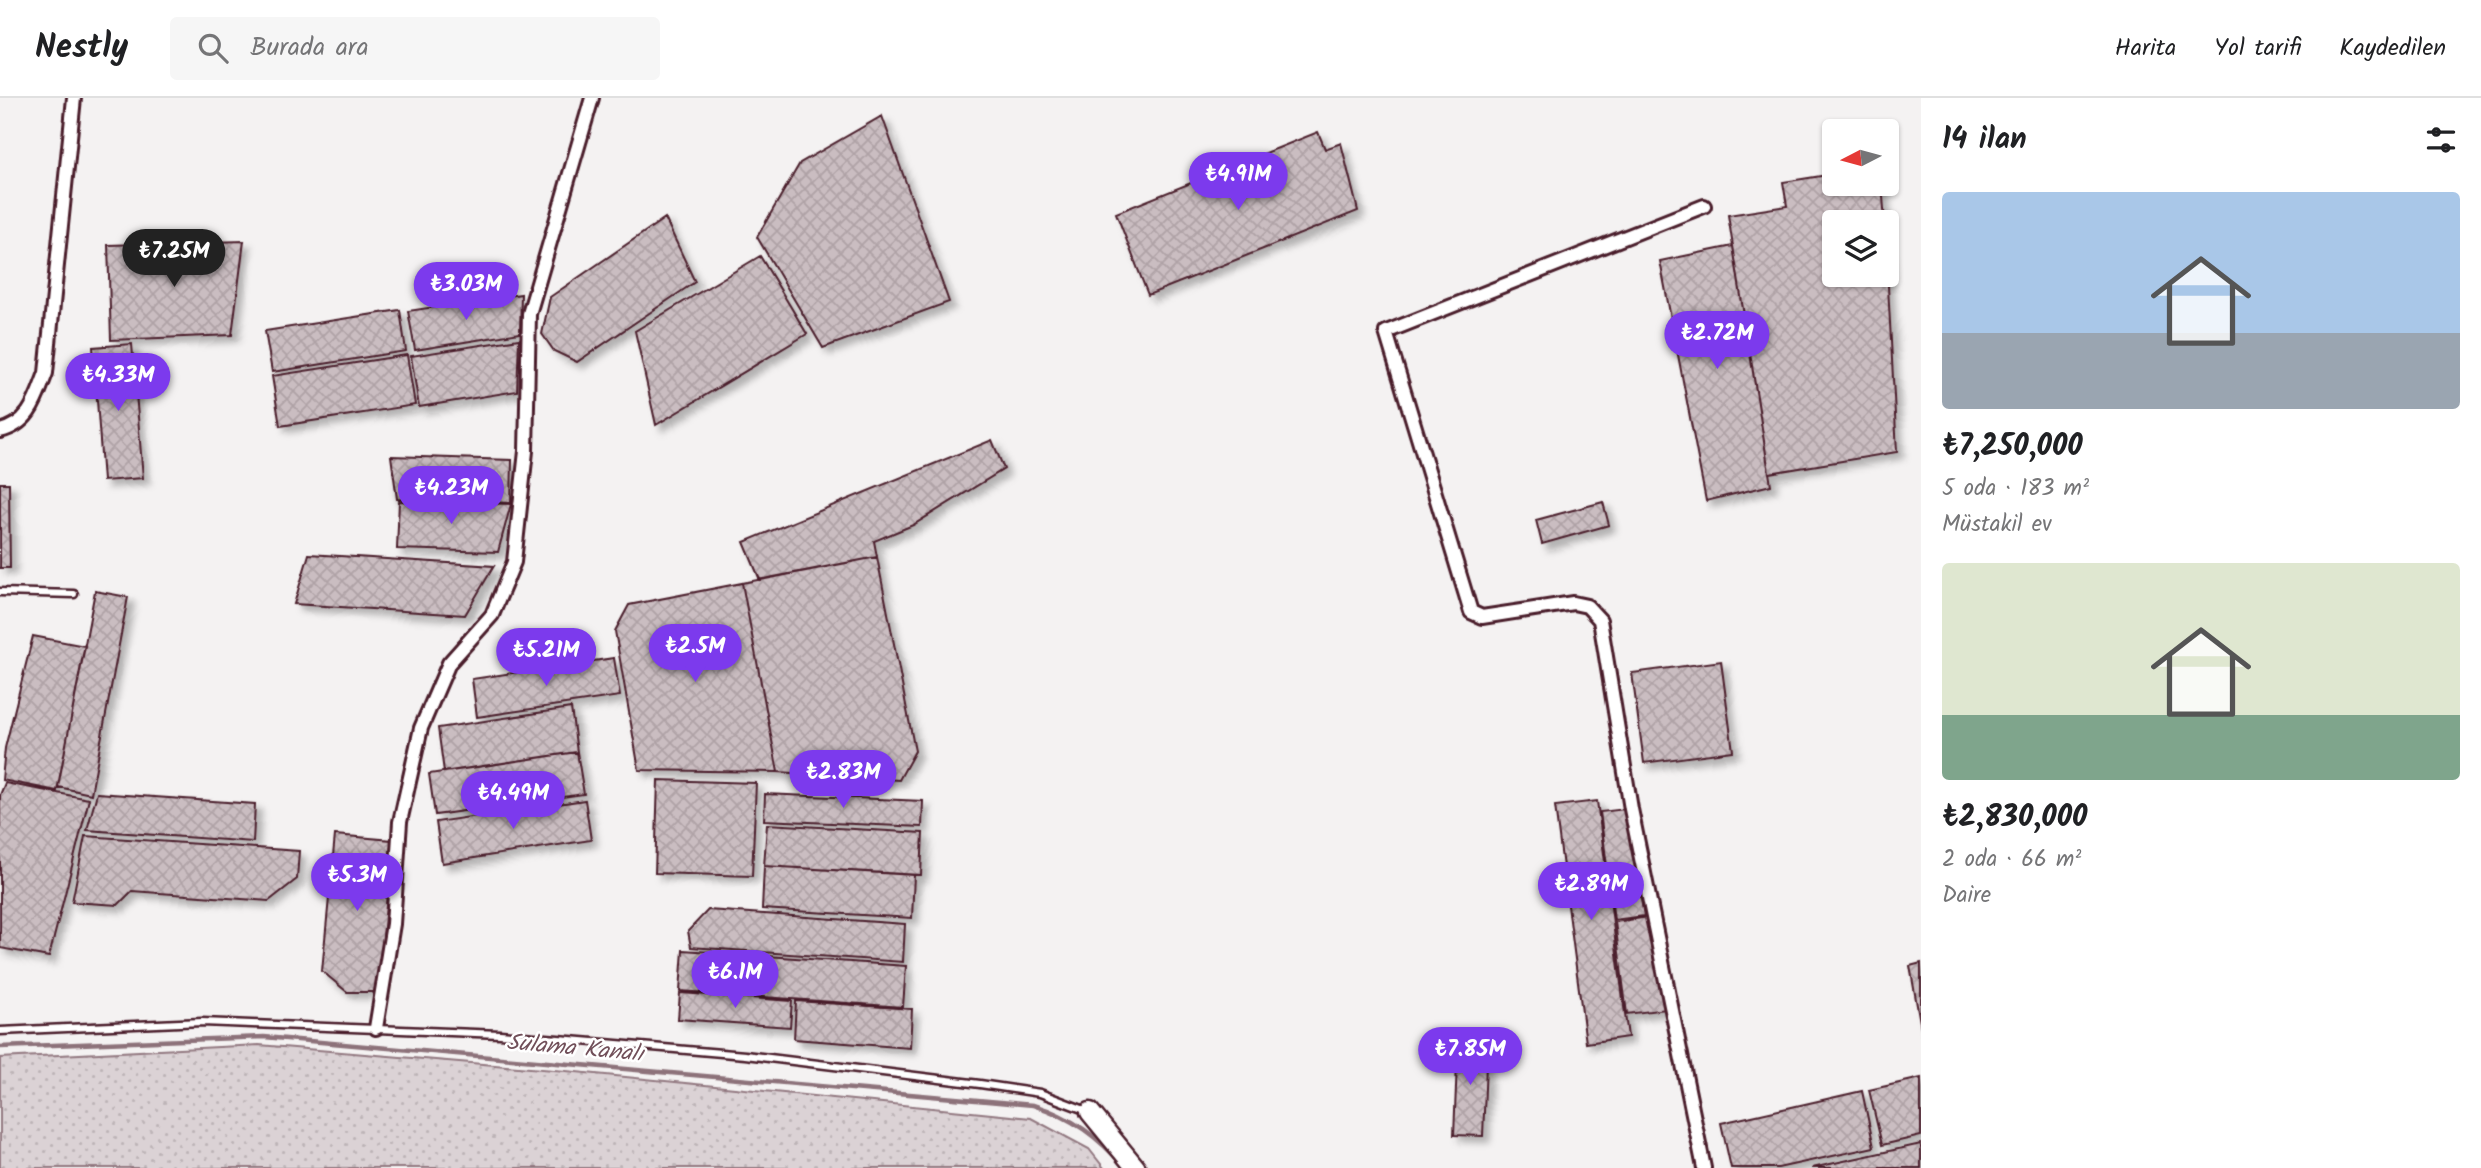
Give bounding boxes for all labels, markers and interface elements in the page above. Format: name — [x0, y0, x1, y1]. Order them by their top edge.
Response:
search box — [170, 17, 660, 80]
text: Nestly — [35, 22, 128, 75]
text: Burada ara — [250, 27, 369, 69]
icon: search — [194, 29, 232, 67]
text: Harita — [2115, 29, 2176, 68]
text: Yol tarifi — [2214, 29, 2301, 68]
text: Kaydedilen — [2339, 29, 2446, 68]
text: 14 ilan — [1942, 116, 2027, 164]
north arrow — [1822, 119, 1899, 196]
map controls — [1822, 119, 1899, 287]
icon: filters — [2422, 121, 2460, 159]
pin: ₺4.91M — [1181, 152, 1295, 212]
text: ₺4.91M — [1205, 157, 1271, 193]
button: layers — [1822, 210, 1899, 287]
pin: ₺7.25M — [117, 230, 231, 289]
text: ₺7.25M — [138, 234, 210, 270]
icon: home — [2138, 238, 2264, 364]
pin: ₺3.03M — [409, 262, 523, 322]
text: ₺3.03M — [430, 267, 502, 303]
pin: ₺2.72M — [1660, 312, 1774, 371]
text: ₺2.72M — [1680, 316, 1754, 352]
pin: ₺4.33M — [61, 354, 175, 413]
text: ₺4.33M — [81, 358, 155, 394]
text: ₺7,250,000 — [1942, 423, 2083, 471]
pin: ₺4.23M — [394, 466, 508, 526]
text: ₺4.23M — [414, 471, 488, 507]
text: 5 oda · 183 m² — [1942, 471, 2089, 507]
text: Müstakil ev — [1942, 507, 2052, 543]
icon: home — [2138, 609, 2264, 735]
pin: ₺2.5M — [646, 624, 744, 684]
pin: ₺5.21M — [489, 628, 603, 688]
text: ₺2.5M — [665, 629, 725, 665]
text: ₺5.21M — [512, 633, 580, 669]
pin: ₺2.83M — [786, 750, 900, 810]
text: ₺2.83M — [805, 755, 881, 791]
pin: ₺4.49M — [456, 772, 570, 831]
text: ₺4.49M — [477, 776, 549, 812]
text: ₺2,830,000 — [1942, 794, 2087, 842]
text: 2 oda · 66 m² — [1942, 842, 2081, 878]
pin: ₺5.3M — [308, 854, 406, 913]
text: ₺5.3M — [327, 858, 387, 894]
pin: ₺2.89M — [1534, 862, 1648, 922]
text: ₺2.89M — [1554, 867, 1628, 903]
text: Daire — [1942, 878, 1991, 914]
pin: ₺6.1M — [686, 950, 784, 1010]
text: ₺6.1M — [708, 955, 762, 991]
water label: Sulama Kanalı — [505, 1025, 647, 1073]
pin: ₺7.85M — [1413, 1028, 1527, 1087]
text: ₺7.85M — [1434, 1032, 1506, 1068]

